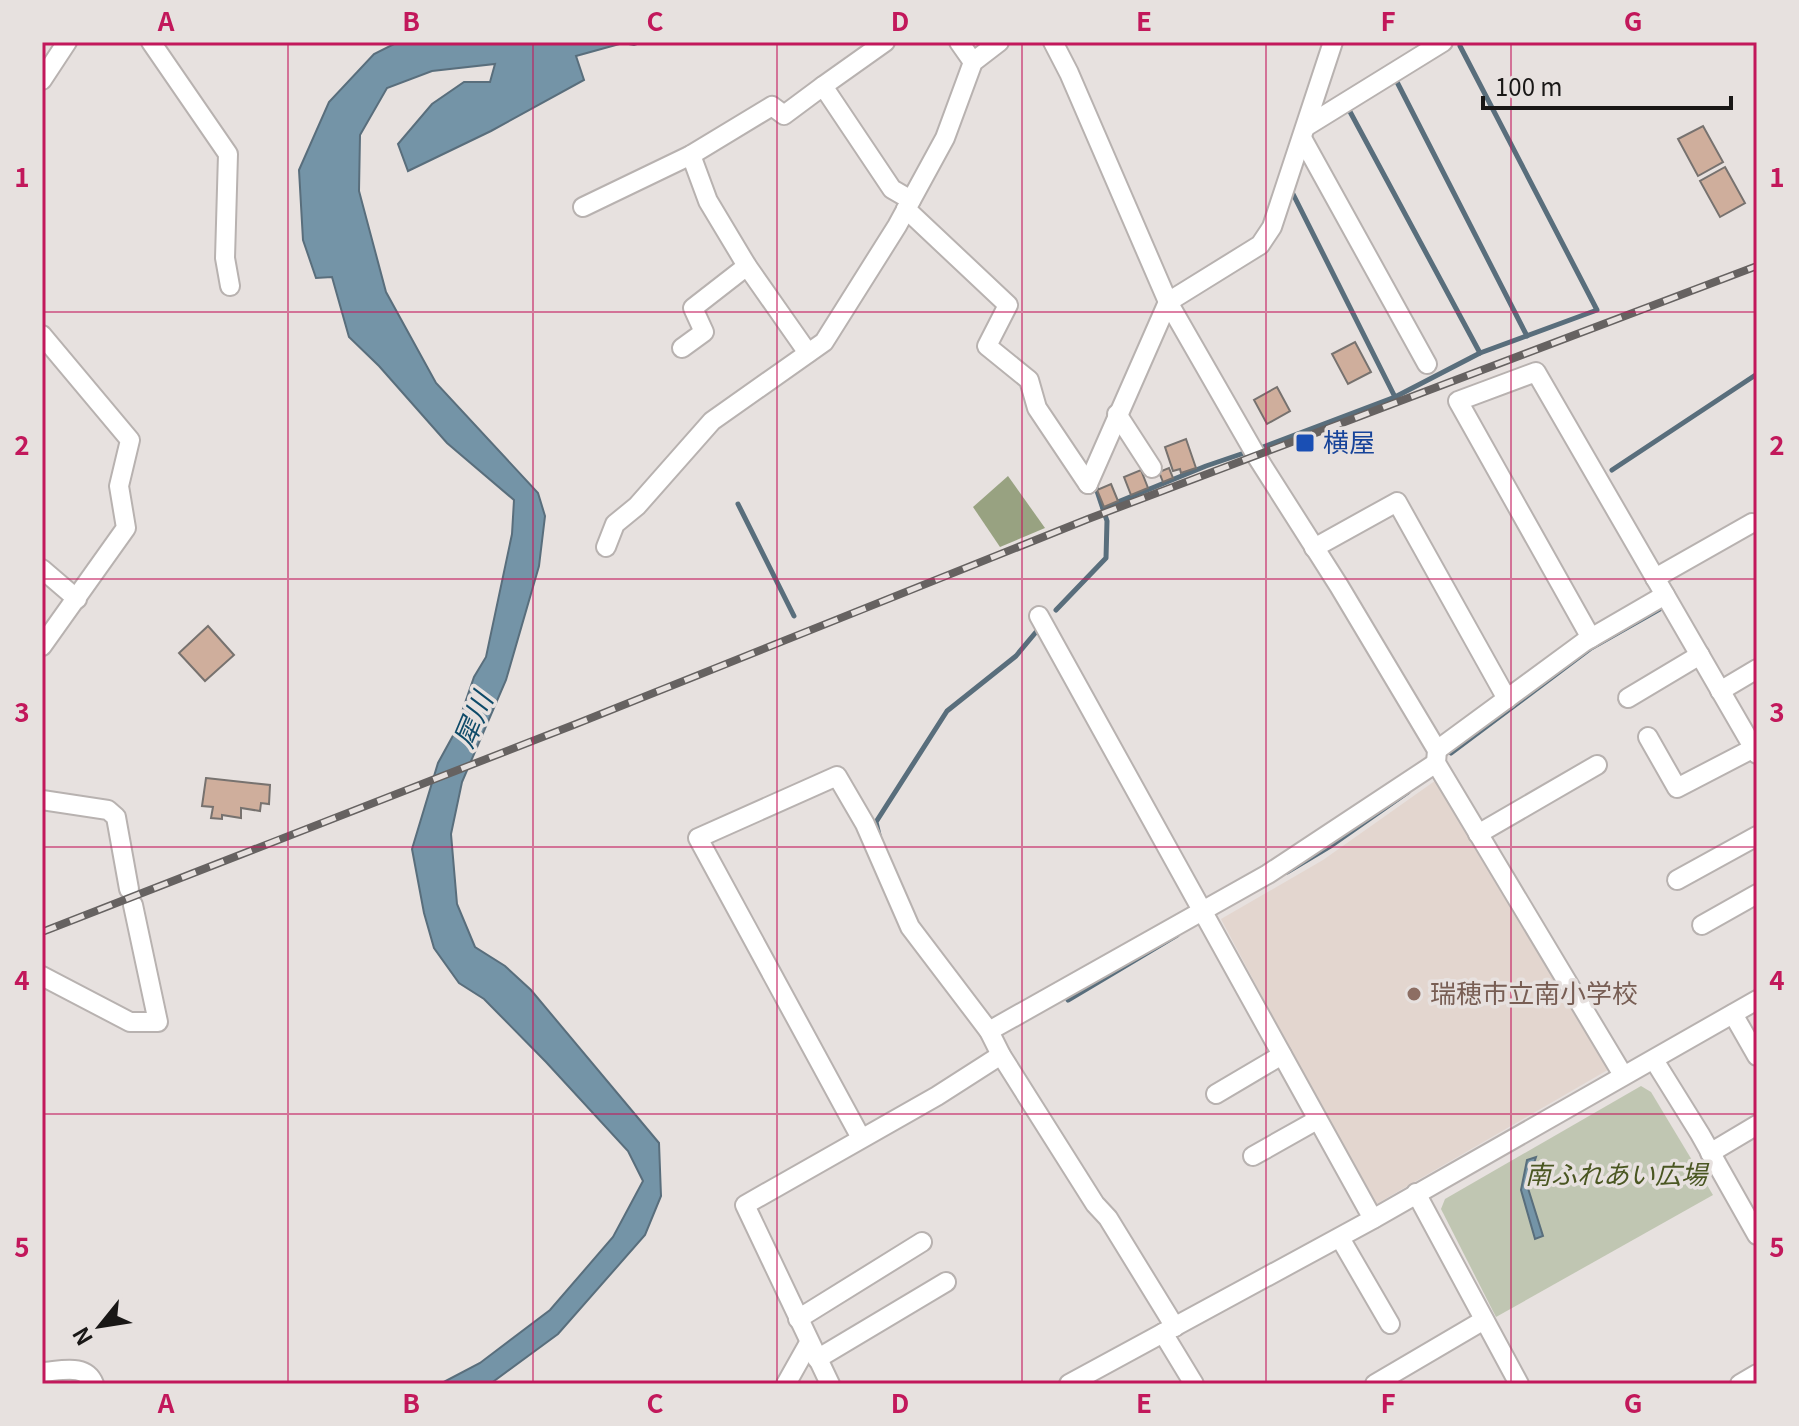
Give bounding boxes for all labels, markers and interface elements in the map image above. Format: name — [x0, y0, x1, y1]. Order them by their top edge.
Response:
text: A — [157, 1, 175, 38]
text: B — [402, 1, 420, 38]
text: C — [646, 1, 664, 38]
text: D — [891, 1, 909, 38]
text: E — [1136, 1, 1152, 38]
text: F — [1380, 1, 1396, 38]
text: G — [1624, 1, 1642, 38]
scale bar — [1483, 60, 1731, 110]
text: 100 m — [1495, 68, 1563, 103]
text: 1 — [14, 157, 30, 194]
text: 1 — [1769, 157, 1785, 194]
place label: 横屋 — [1323, 422, 1375, 459]
text: 2 — [14, 425, 30, 462]
text: 2 — [1769, 425, 1785, 462]
marker: 横屋 — [1294, 432, 1316, 454]
water label: 犀川 — [442, 683, 502, 753]
text: 3 — [14, 692, 30, 729]
text: 3 — [1769, 692, 1785, 729]
text: 4 — [14, 960, 30, 997]
text: 4 — [1769, 960, 1785, 997]
place label: 瑞穂市立南小学校 — [1430, 973, 1638, 1010]
marker: 瑞穂市立南小学校 — [1405, 985, 1423, 1003]
park label: 南ふれあい広場 — [1525, 1154, 1710, 1191]
text: 5 — [14, 1227, 30, 1264]
text: 5 — [1769, 1227, 1785, 1264]
north arrow — [60, 1286, 140, 1366]
text: N — [63, 1322, 99, 1352]
text: A — [157, 1383, 175, 1420]
text: B — [402, 1383, 420, 1420]
text: C — [646, 1383, 664, 1420]
text: D — [891, 1383, 909, 1420]
text: E — [1136, 1383, 1152, 1420]
text: F — [1380, 1383, 1396, 1420]
text: G — [1624, 1383, 1642, 1420]

